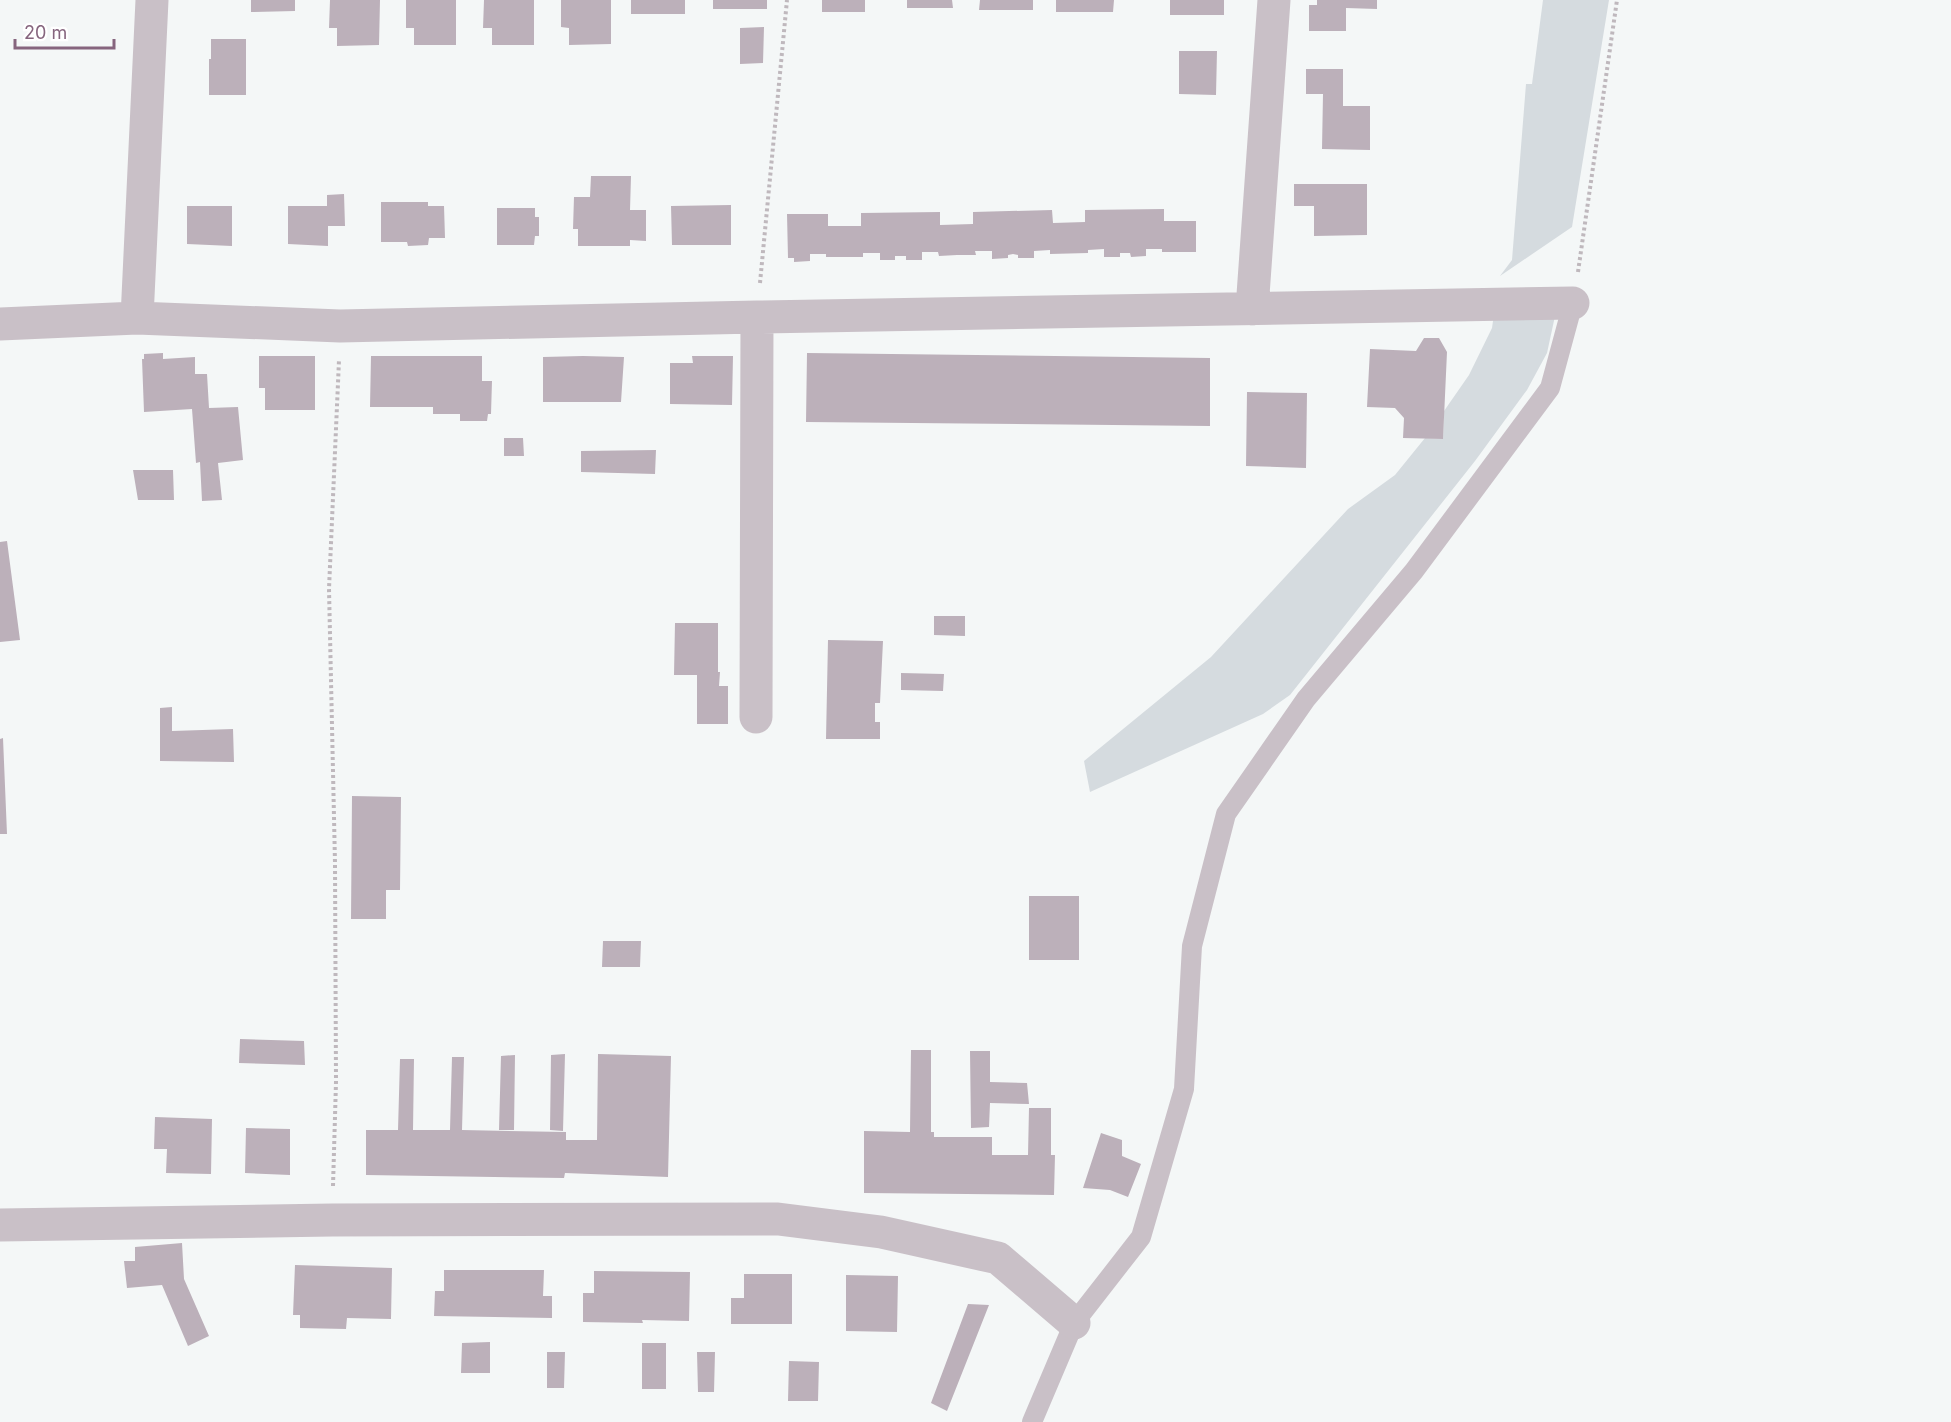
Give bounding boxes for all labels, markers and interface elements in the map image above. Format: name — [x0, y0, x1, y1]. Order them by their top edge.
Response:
scale bar — [15, 12, 114, 50]
text: 20 m — [24, 22, 67, 43]

